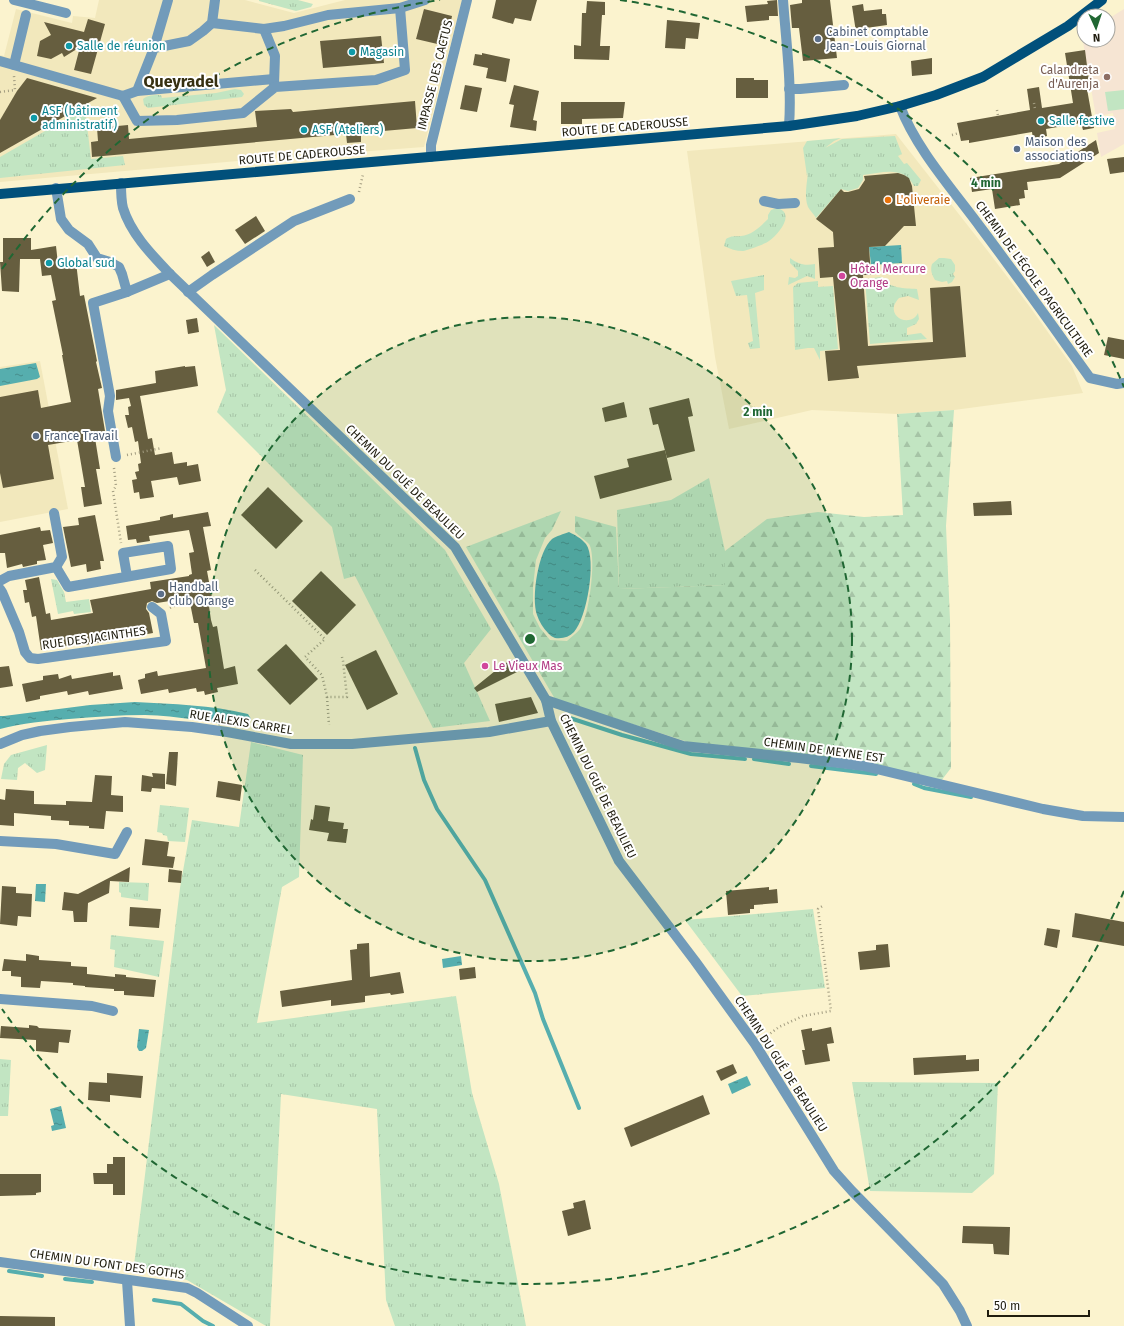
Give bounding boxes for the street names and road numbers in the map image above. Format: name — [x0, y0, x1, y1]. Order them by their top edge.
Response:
street label: IMPASSE DES CACTUS — [415, 18, 456, 132]
street label: ROUTE DE CADEROUSSE — [561, 114, 689, 140]
street label: ROUTE DE CADEROUSSE — [238, 142, 366, 168]
street label: CHEMIN DE L'ÉCOLE D'AGRICULTURE — [973, 198, 1096, 360]
street label: CHEMIN DU GUÉ DE BEAULIEU — [343, 421, 468, 542]
street label: RUE DES JACINTHES — [41, 624, 147, 652]
street label: RUE ALEXIS CARREL — [188, 707, 294, 737]
street label: CHEMIN DU GUÉ DE BEAULIEU — [557, 711, 640, 861]
street label: CHEMIN DE MEYNE EST — [763, 735, 886, 766]
street label: CHEMIN DU GUÉ DE BEAULIEU — [732, 993, 831, 1135]
street label: CHEMIN DU FONT DES GOTHS — [29, 1246, 186, 1282]

